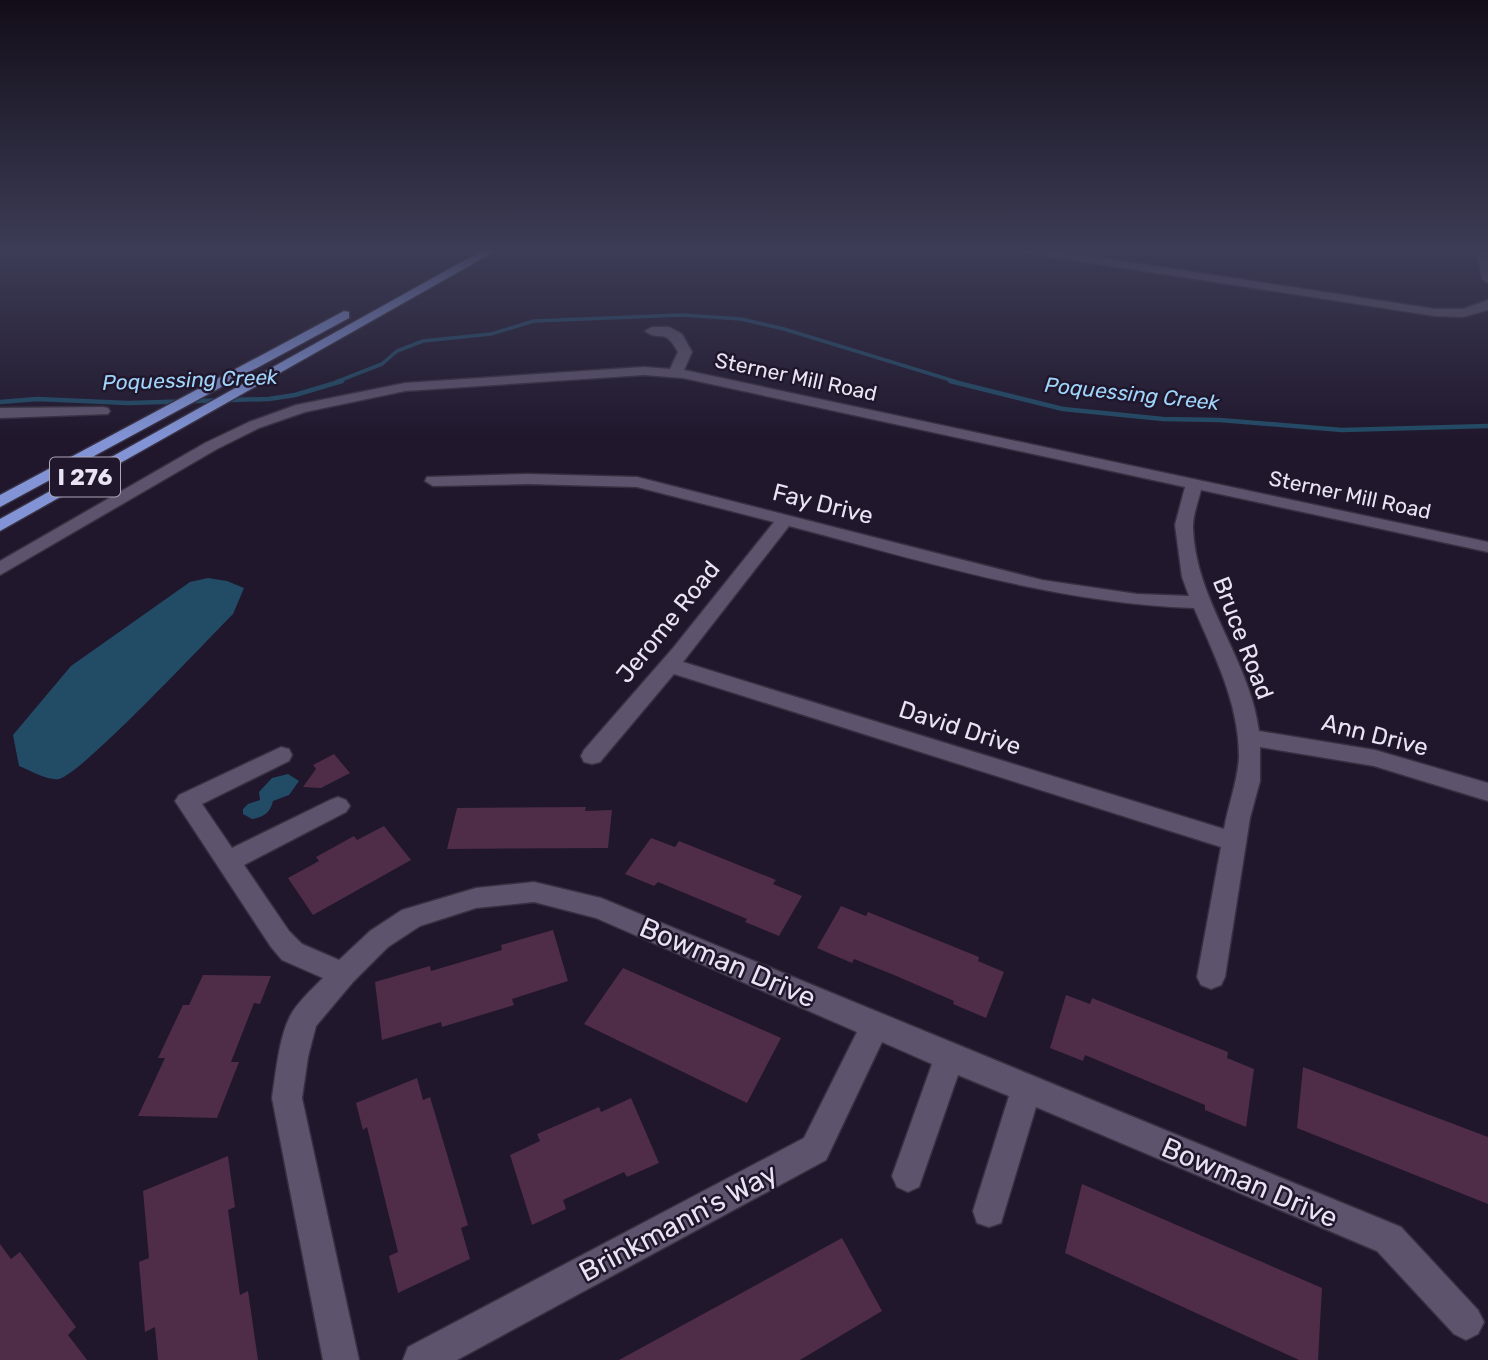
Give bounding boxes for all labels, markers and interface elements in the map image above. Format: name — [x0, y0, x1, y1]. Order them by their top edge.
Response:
street label: Sterner Mill Road — [713, 347, 879, 406]
water label: Poquessing Creek — [102, 364, 279, 395]
water label: Poquessing Creek — [1043, 372, 1222, 415]
road number: I 276 — [50, 457, 120, 496]
street label: Sterner Mill Road — [1267, 465, 1433, 524]
street label: Fay Drive — [770, 478, 876, 530]
street label: Jerome Road — [610, 555, 726, 689]
street label: Bruce Road — [1207, 573, 1279, 703]
street label: David Drive — [895, 695, 1025, 761]
street label: Ann Drive — [1319, 708, 1431, 762]
street label: Bowman Drive — [635, 910, 821, 1014]
street label: Bowman Drive — [1157, 1130, 1343, 1234]
street label: Brinkmann's Way — [574, 1156, 783, 1289]

